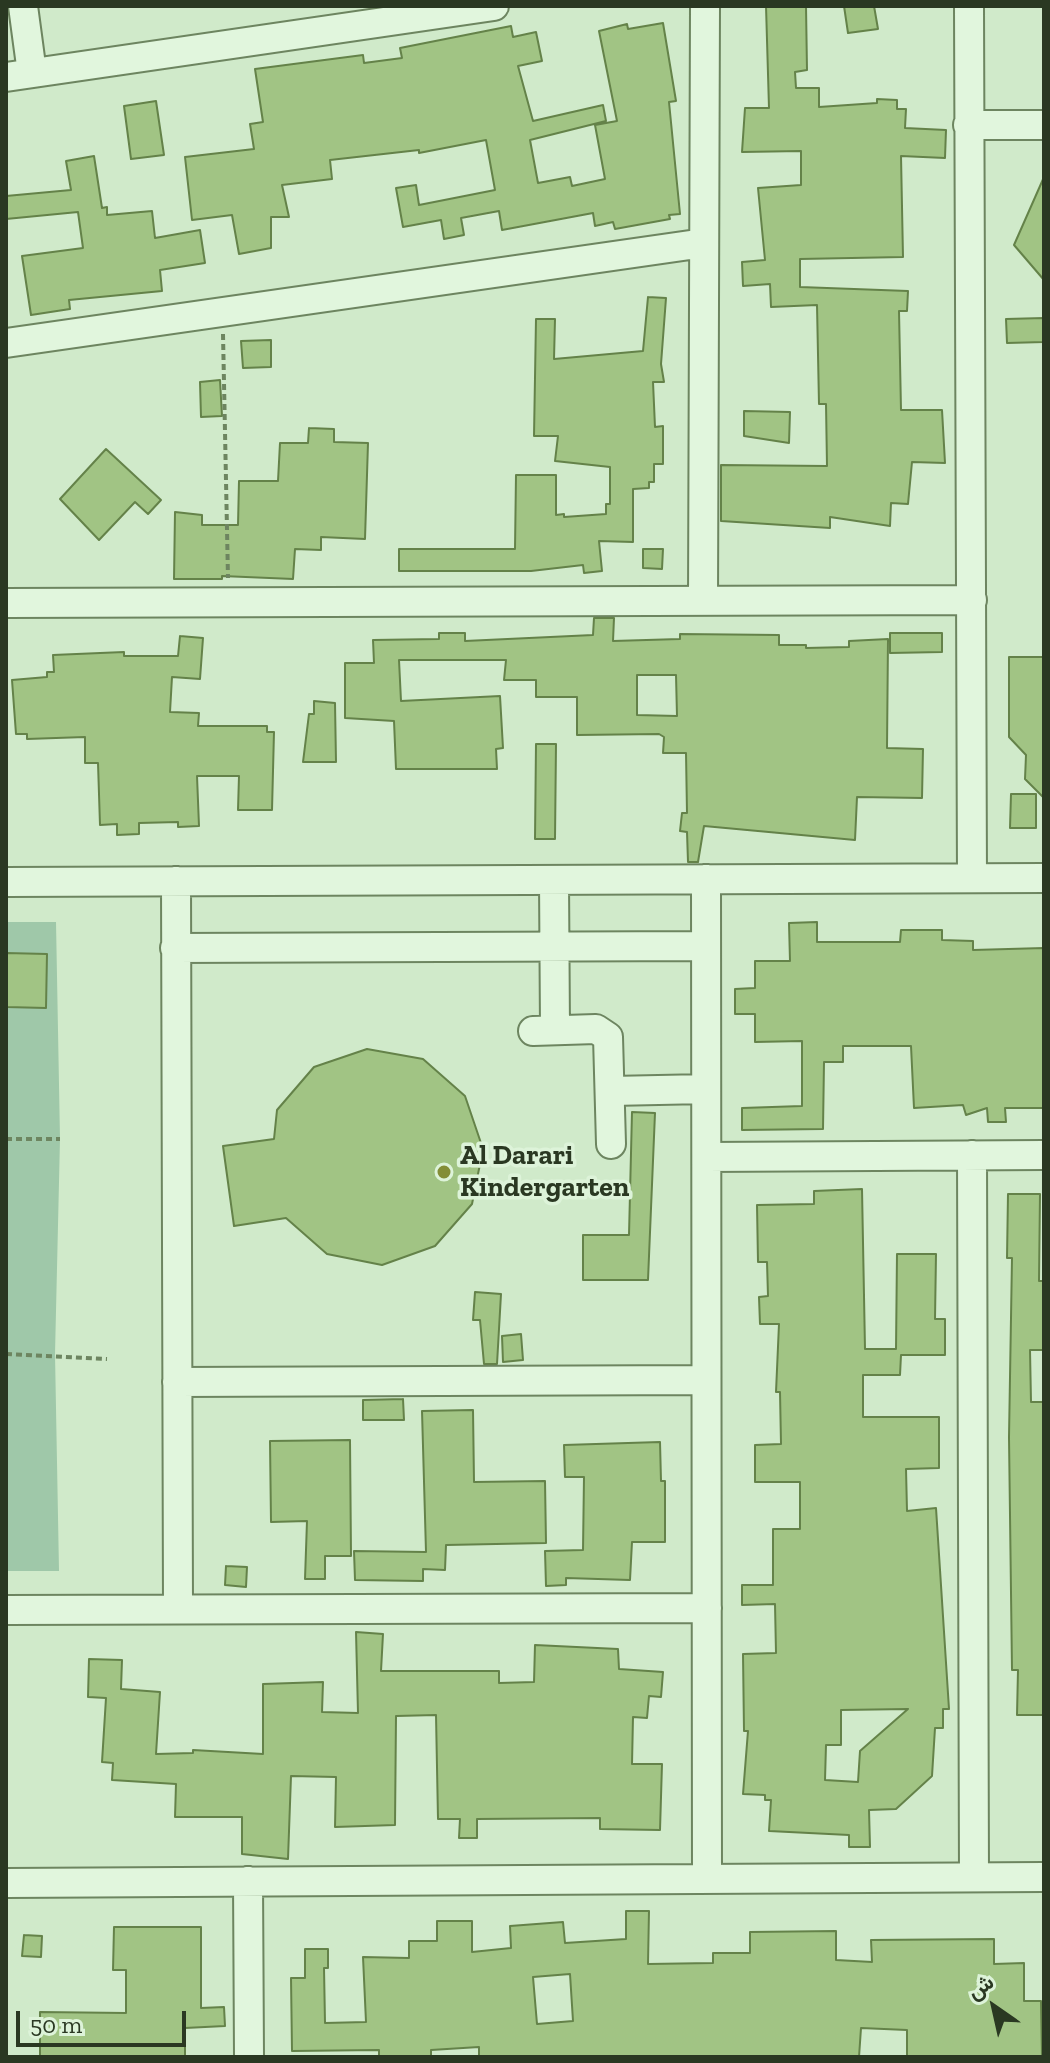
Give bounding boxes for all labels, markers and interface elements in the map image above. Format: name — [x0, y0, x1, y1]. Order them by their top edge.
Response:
place label: Al Darari Kindergarten — [460, 1139, 629, 1205]
marker: Al Darari Kindergarten — [435, 1163, 453, 1181]
north arrow — [954, 1967, 1034, 2047]
text: ش — [962, 1968, 999, 2005]
scale bar — [20, 1995, 190, 2045]
text: 50 m — [30, 2010, 82, 2039]

